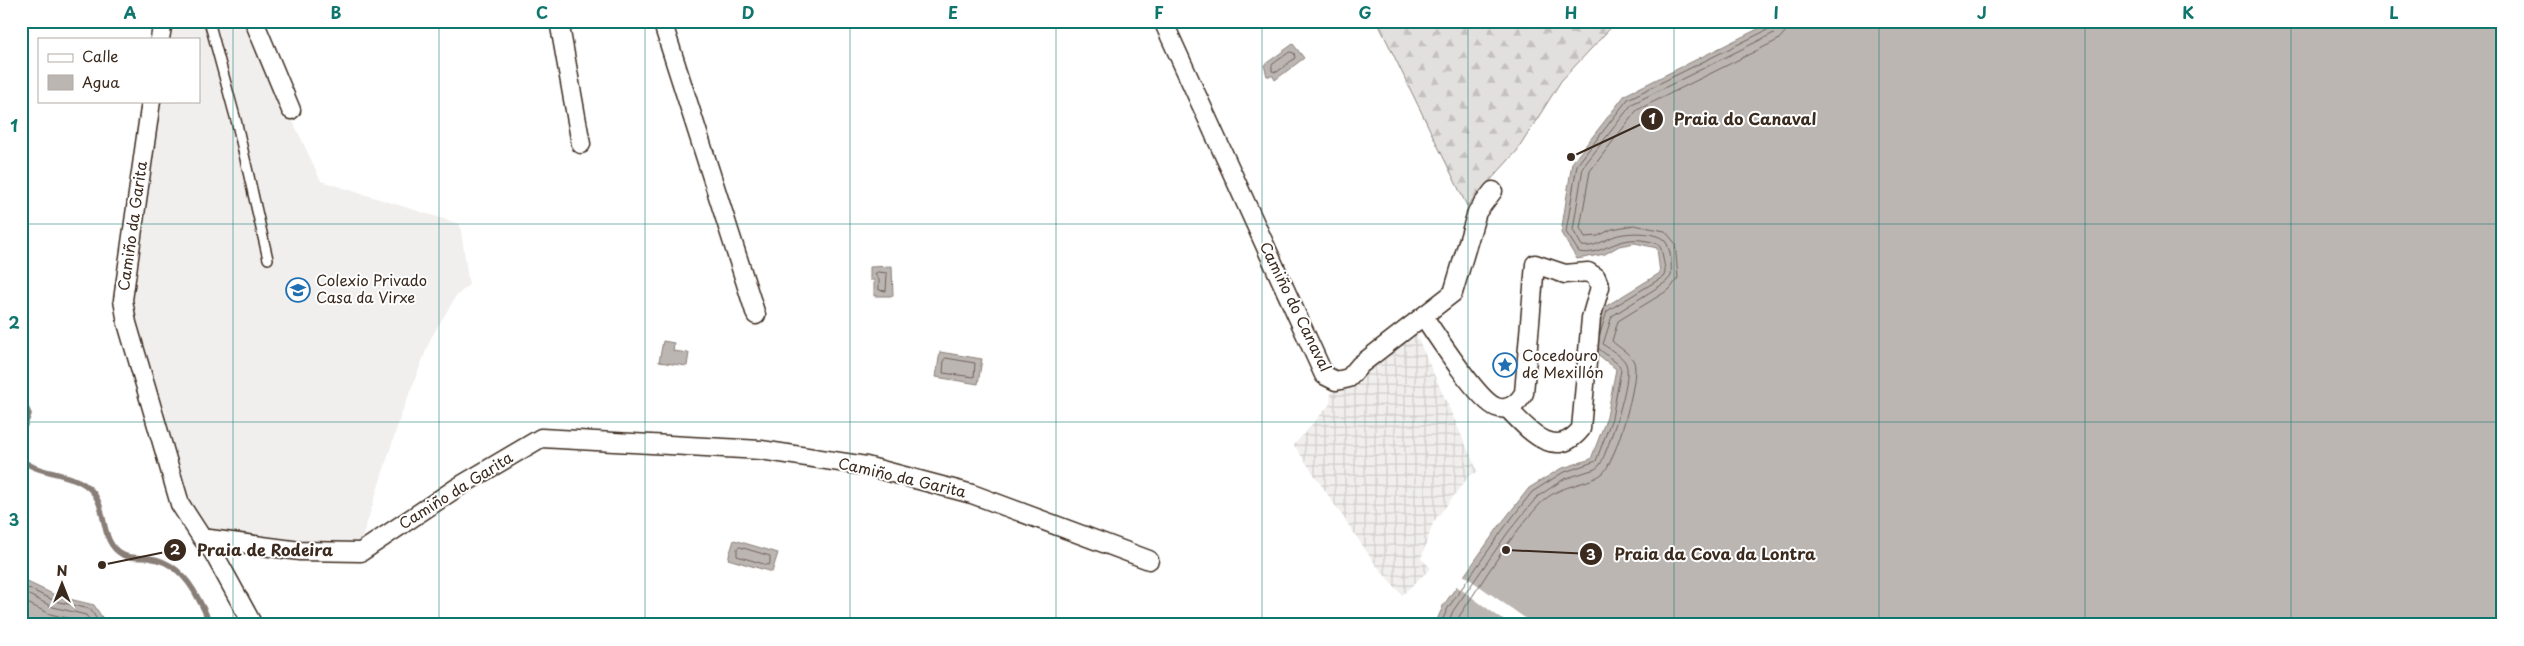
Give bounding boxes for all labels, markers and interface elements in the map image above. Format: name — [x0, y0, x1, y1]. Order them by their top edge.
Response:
text: A — [124, 0, 137, 24]
text: B — [331, 0, 342, 24]
text: C — [536, 0, 548, 24]
text: D — [742, 0, 754, 24]
text: E — [948, 0, 958, 24]
text: F — [1154, 0, 1164, 24]
text: G — [1358, 0, 1372, 24]
text: H — [1565, 0, 1577, 24]
text: I — [1773, 0, 1779, 24]
text: J — [1977, 0, 1987, 24]
text: K — [2182, 0, 2194, 24]
text: L — [2389, 0, 2399, 24]
legend — [38, 38, 200, 102]
text: Calle — [82, 44, 119, 67]
text: Agua — [82, 70, 120, 93]
callout: Praia do Canaval — [1639, 104, 1826, 135]
text: 1 — [1648, 106, 1656, 129]
text: Praia do Canaval — [1674, 106, 1816, 130]
text: 1 — [10, 113, 18, 137]
street label: Camiño da Garita — [111, 159, 152, 292]
street label: Camiño do Canaval — [1255, 237, 1338, 375]
place label: Colexio Privado Casa da Virxe — [316, 268, 427, 308]
school or university icon: Colexio Privado Casa da Virxe — [285, 277, 311, 303]
text: 2 — [8, 310, 20, 334]
place label: Cocedouro de Mexillón — [1522, 343, 1604, 383]
place icon: Cocedouro de Mexillón — [1492, 352, 1518, 378]
street label: Camiño da Garita — [394, 445, 517, 534]
street label: Camiño da Garita — [836, 451, 969, 503]
text: 3 — [9, 507, 19, 531]
callout: Praia de Rodeira — [162, 534, 343, 565]
text: 2 — [170, 537, 181, 560]
text: Praia de Rodeira — [197, 537, 333, 561]
callout: Praia da Cova da Lontra — [1579, 539, 1826, 570]
text: Praia da Cova da Lontra — [1614, 541, 1816, 565]
text: 3 — [1586, 542, 1596, 565]
north arrow — [38, 558, 88, 608]
text: N — [56, 560, 68, 581]

